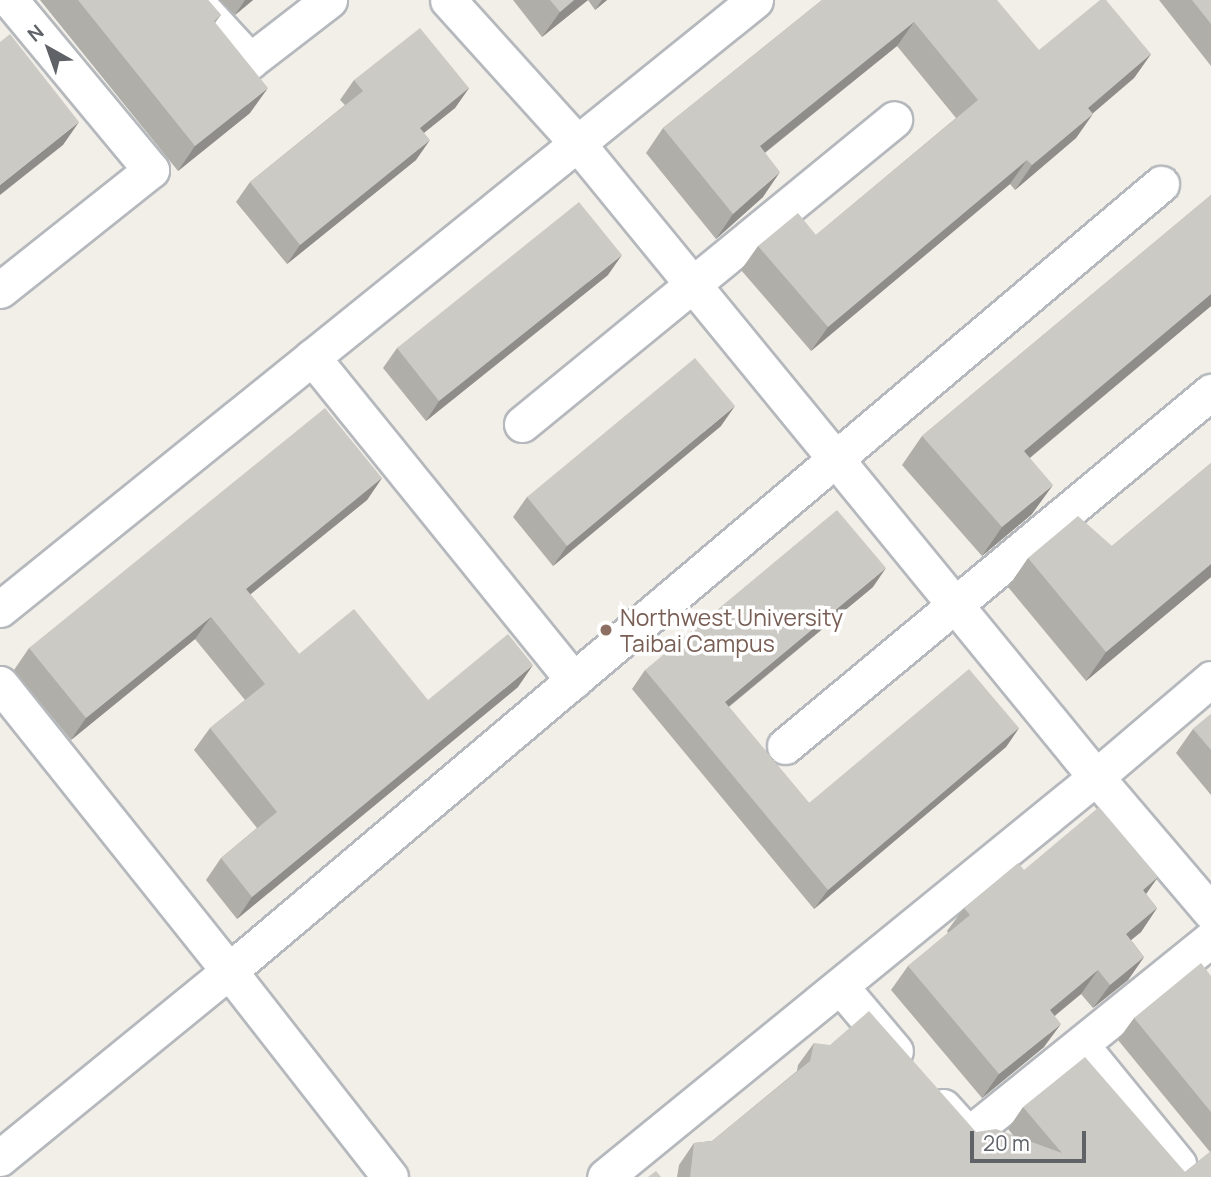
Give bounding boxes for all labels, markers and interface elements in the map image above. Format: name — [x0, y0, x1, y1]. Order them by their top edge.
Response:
north arrow — [14, 14, 84, 84]
text: N — [22, 19, 49, 47]
place label: Northwest University Taibai Campus — [620, 603, 843, 657]
marker: Northwest University Taibai Campus — [598, 622, 614, 638]
scale bar — [973, 1118, 1088, 1162]
text: 20 m — [983, 1129, 1030, 1157]

